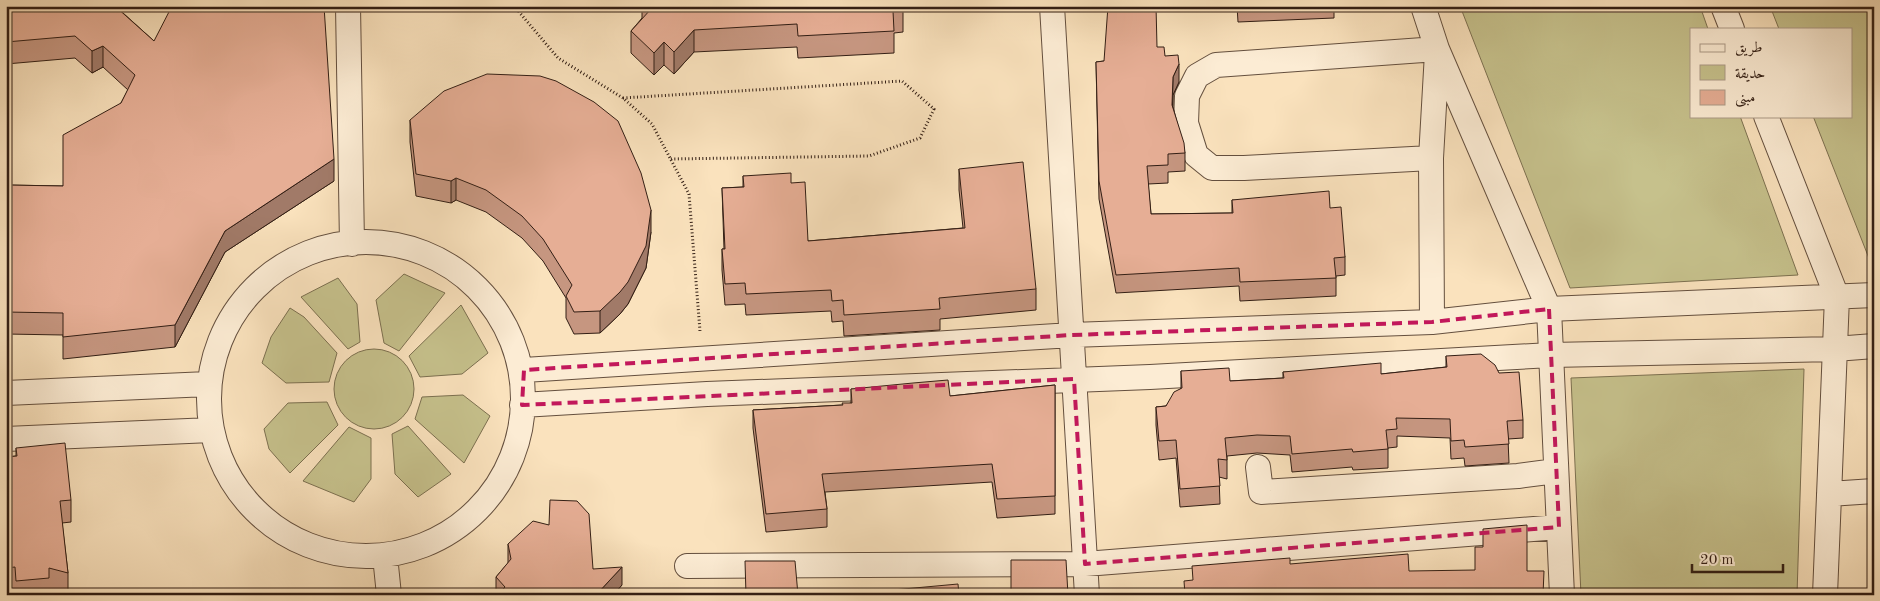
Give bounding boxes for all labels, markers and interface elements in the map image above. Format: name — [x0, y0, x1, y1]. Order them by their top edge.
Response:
legend — [1690, 28, 1852, 118]
text: طريق — [1735, 41, 1762, 57]
text: حديقة — [1735, 67, 1765, 82]
text: مبنى — [1735, 91, 1755, 108]
scale bar — [1692, 541, 1784, 573]
text: 20 m — [1700, 553, 1734, 568]

